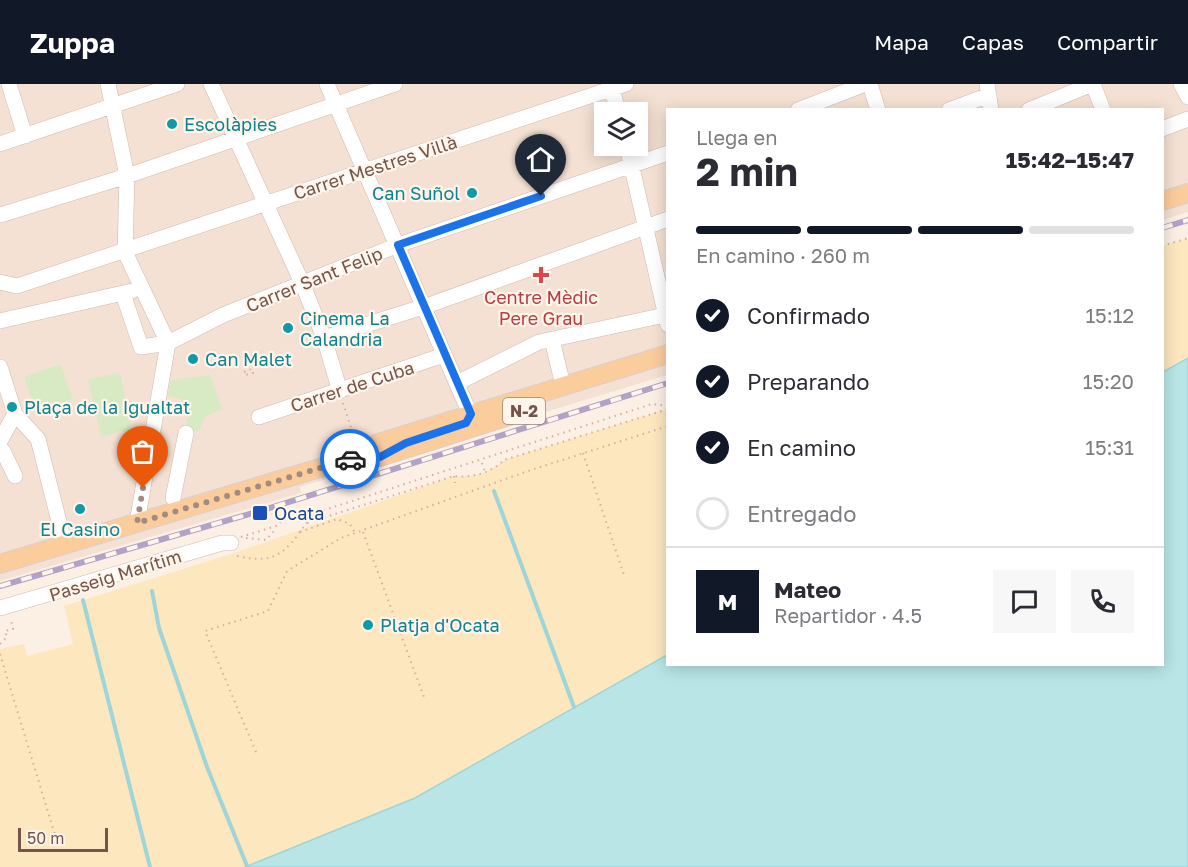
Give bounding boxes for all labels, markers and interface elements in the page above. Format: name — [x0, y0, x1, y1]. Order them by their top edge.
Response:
text: Zuppa — [30, 26, 115, 59]
text: Mapa — [874, 29, 929, 55]
text: Capas — [962, 29, 1024, 55]
text: Compartir — [1057, 29, 1158, 55]
map controls — [594, 102, 648, 156]
button: layers — [594, 102, 648, 156]
place label: Escolàpies — [184, 113, 277, 135]
marker: Escolàpies — [165, 117, 179, 131]
text: Llega en — [696, 125, 778, 149]
street label: Carrer Mestres Villà — [290, 130, 460, 204]
pin — [515, 134, 566, 196]
icon: home — [524, 143, 557, 176]
text: 15:42–15:47 — [1006, 146, 1134, 173]
text: 2 min — [696, 148, 798, 195]
place label: Can Suñol — [372, 182, 460, 204]
marker: Can Suñol — [465, 186, 479, 200]
street label: Carrer Sant Felip — [243, 242, 385, 316]
text: En camino · 260 m — [696, 243, 870, 267]
marker: Centre Mèdic Pere Grau — [532, 266, 550, 284]
place label: Centre Mèdic Pere Grau — [484, 286, 598, 329]
icon: check — [696, 299, 729, 332]
text: Confirmado — [747, 302, 870, 329]
text: 15:12 — [1085, 303, 1134, 327]
place label: Cinema La Calandria — [300, 307, 390, 350]
marker: Cinema La Calandria — [281, 321, 295, 335]
place label: Can Malet — [205, 348, 292, 370]
marker: Can Malet — [186, 352, 200, 366]
street label: Carrer de Cuba — [287, 356, 417, 416]
icon: check — [696, 365, 729, 398]
text: Preparando — [747, 368, 870, 395]
text: 15:20 — [1083, 369, 1134, 393]
place label: Plaça de la Igualtat — [24, 396, 190, 418]
road number: N-2 — [503, 398, 545, 424]
marker: Plaça de la Igualtat — [5, 400, 19, 414]
pin — [117, 426, 168, 488]
courier — [320, 429, 380, 489]
icon: check — [696, 431, 729, 464]
text: En camino — [747, 434, 856, 461]
icon: bag — [126, 435, 159, 468]
text: 15:31 — [1085, 435, 1134, 459]
icon: car — [334, 443, 367, 476]
text: Entregado — [747, 500, 856, 527]
marker: El Casino — [73, 502, 87, 516]
place label: Ocata — [274, 502, 325, 524]
marker: Ocata — [251, 504, 269, 522]
place label: El Casino — [40, 518, 120, 540]
street label: Passeig Marítim — [46, 544, 184, 606]
button: chat — [993, 570, 1056, 633]
button: phone — [1071, 570, 1134, 633]
text: Mateo — [774, 576, 841, 603]
text: M — [718, 588, 737, 615]
text: Repartidor · 4.5 — [774, 603, 922, 627]
place label: Platja d'Ocata — [380, 614, 500, 636]
marker: Platja d'Ocata — [361, 618, 375, 632]
scale bar — [18, 825, 108, 852]
text: 50 m — [27, 828, 64, 848]

